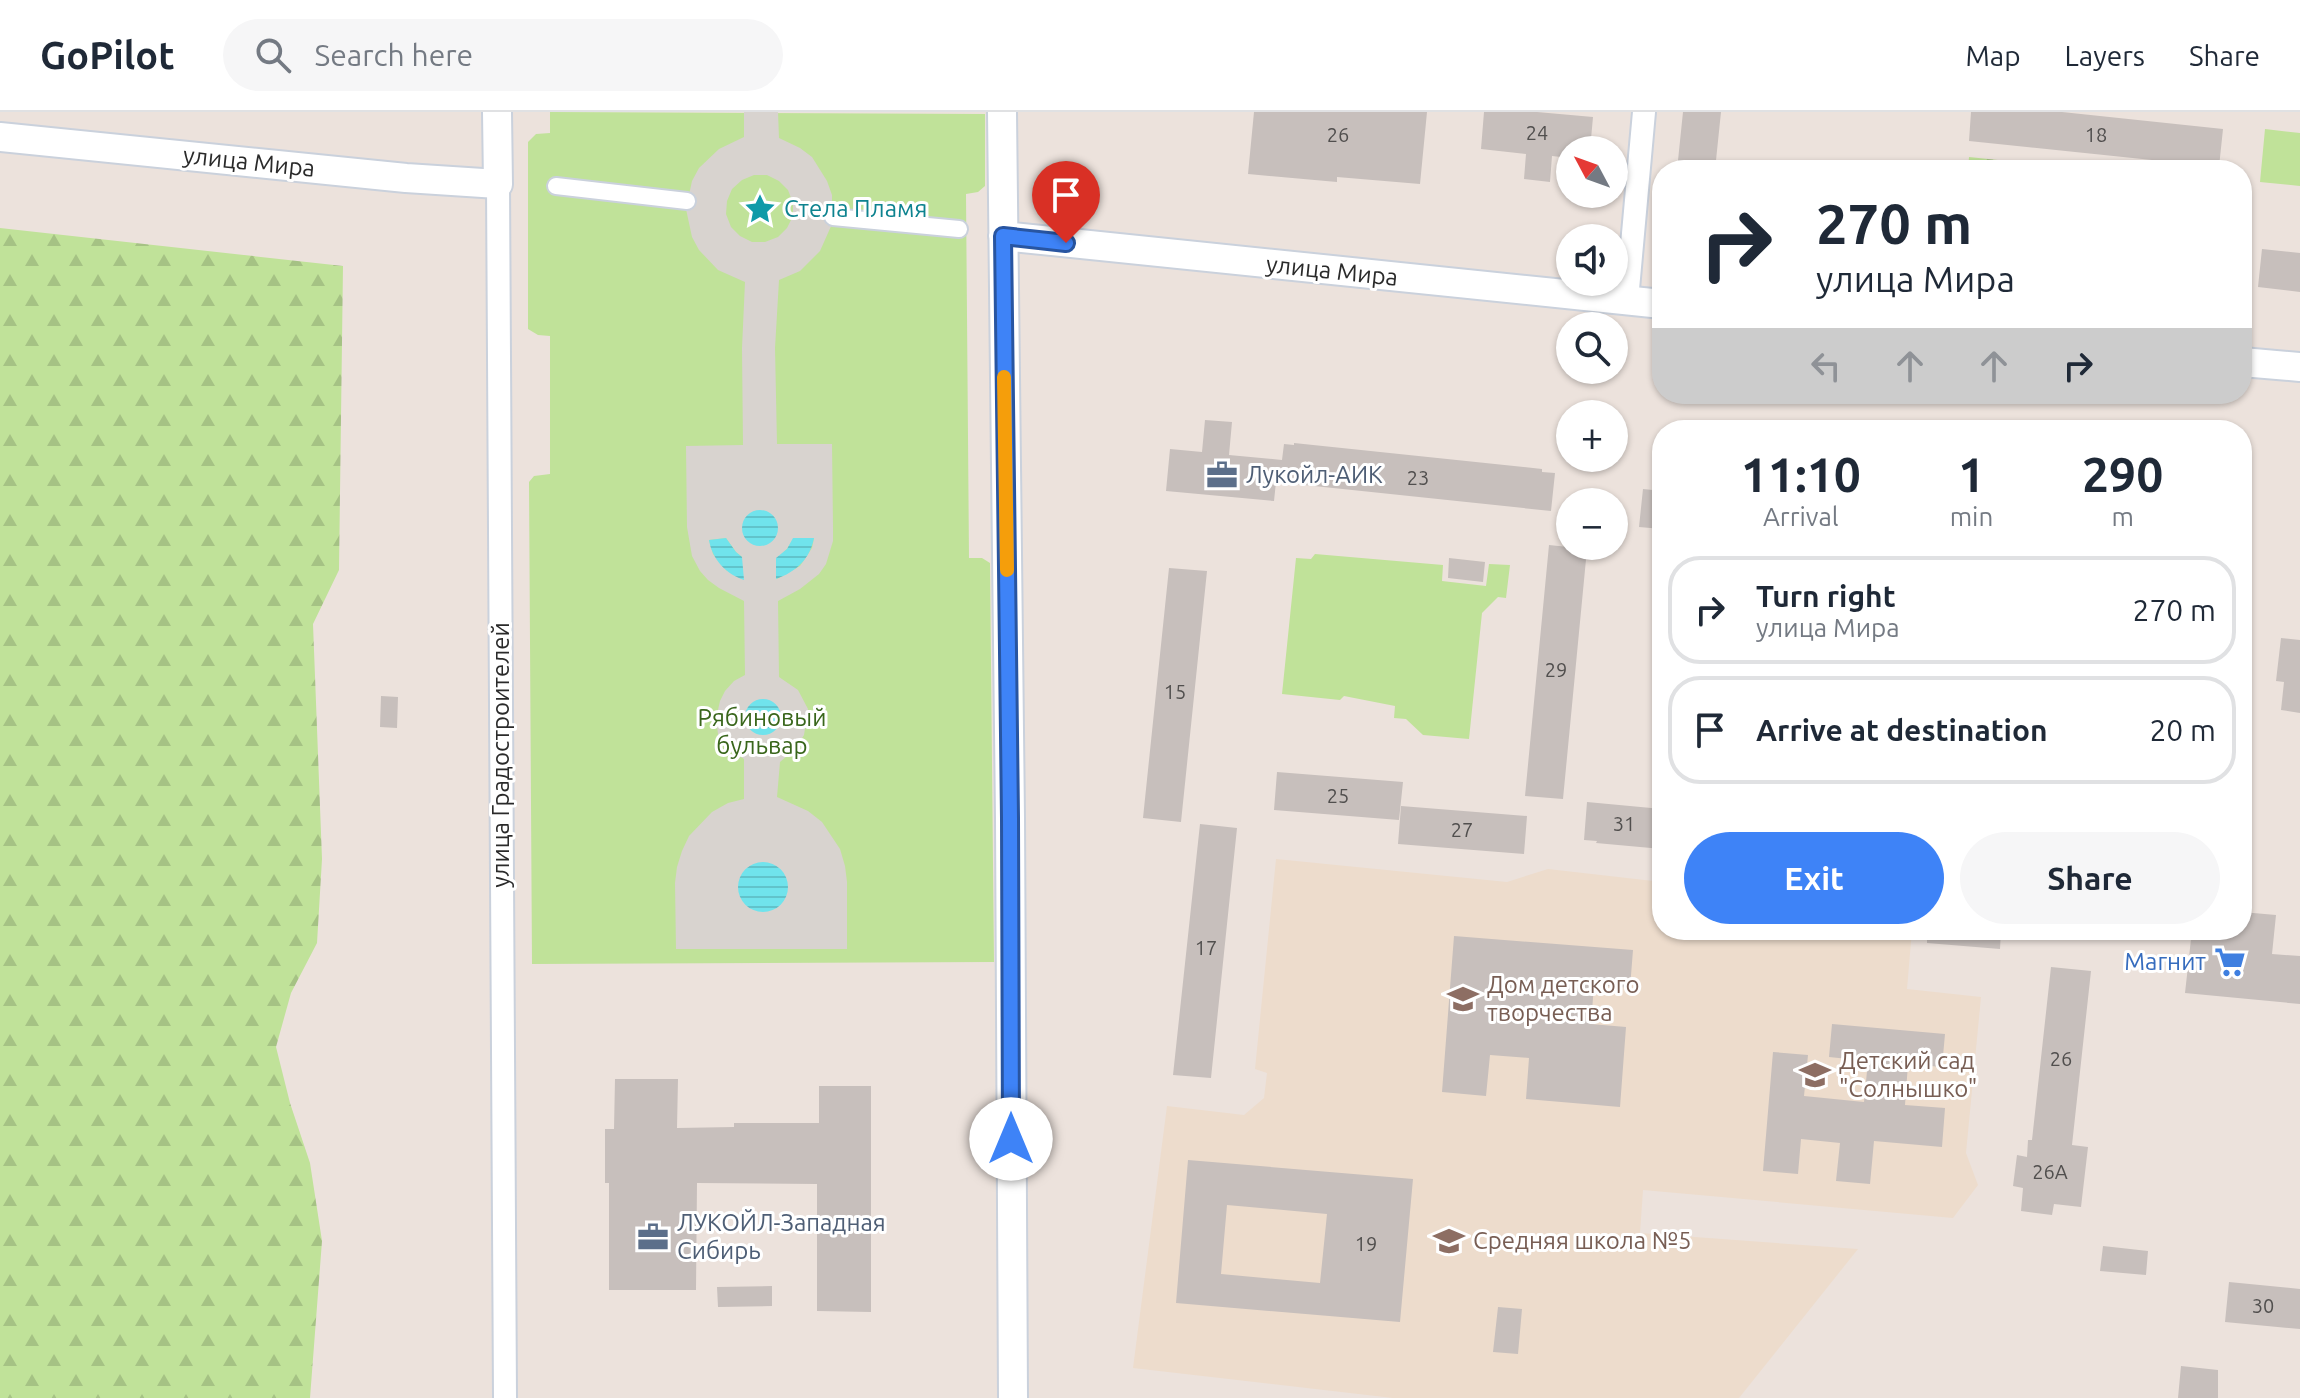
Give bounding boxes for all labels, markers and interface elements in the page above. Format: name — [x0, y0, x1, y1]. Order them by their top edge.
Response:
search box — [223, 19, 783, 91]
icon: search — [251, 33, 295, 77]
text: GoPilot — [40, 34, 175, 76]
text: Search here — [315, 38, 473, 72]
text: Map — [1965, 40, 2021, 71]
text: Layers — [2065, 40, 2145, 71]
text: Share — [2189, 40, 2260, 71]
house number: 24 — [1526, 121, 1548, 144]
house number: 26 — [1327, 123, 1349, 146]
house number: 18 — [2085, 123, 2107, 146]
north arrow — [1556, 136, 1628, 208]
map controls — [1556, 136, 1628, 560]
street label: улица Мира — [182, 141, 316, 182]
pin — [1032, 161, 1100, 243]
icon: arrive — [1044, 173, 1088, 217]
place icon: Стела Пламя — [743, 192, 777, 226]
icon: right — [1684, 192, 1788, 296]
text: 270 m — [1816, 192, 1972, 255]
place label: Стела Пламя — [784, 195, 927, 222]
button: sound — [1556, 224, 1628, 296]
street label: улица Мира — [1265, 250, 1399, 291]
text: улица Мира — [1816, 258, 2015, 299]
button: search — [1556, 312, 1628, 384]
icon: left — [1804, 344, 1848, 388]
icon: ahead — [1888, 344, 1932, 388]
icon: ahead — [1972, 344, 2016, 388]
icon: right — [2056, 344, 2100, 388]
button: + — [1556, 400, 1628, 472]
text: 11:10 — [1741, 447, 1861, 501]
text: 1 — [1958, 447, 1985, 501]
text: 290 — [2082, 447, 2163, 501]
office icon: Лукойл-АИК — [1205, 458, 1239, 492]
place label: Лукойл-АИК — [1246, 461, 1383, 488]
house number: 23 — [1407, 466, 1429, 489]
button: − — [1556, 488, 1628, 560]
text: Arrival — [1763, 502, 1839, 531]
text: min — [1950, 502, 1993, 531]
text: m — [2111, 502, 2134, 531]
text: Turn right — [1756, 579, 1896, 613]
icon: right — [1688, 588, 1732, 632]
text: 270 m — [2132, 593, 2216, 627]
text: улица Мира — [1756, 613, 1900, 642]
street label: улица Градостроителей — [487, 622, 514, 888]
house number: 29 — [1545, 658, 1567, 681]
house number: 15 — [1164, 680, 1186, 703]
park label: Рябиновый бульвар — [698, 704, 826, 759]
icon: arrive — [1688, 708, 1732, 752]
text: Arrive at destination — [1756, 713, 2048, 747]
text: 20 m — [2149, 713, 2216, 747]
house number: 25 — [1327, 784, 1349, 807]
house number: 31 — [1613, 812, 1635, 835]
house number: 27 — [1451, 818, 1473, 841]
button: Exit — [1684, 832, 1944, 924]
button: Share — [1960, 832, 2220, 924]
house number: 17 — [1195, 936, 1217, 959]
supermarket icon: Магнит — [2213, 945, 2247, 979]
place label: Магнит — [2124, 948, 2206, 975]
place label: Дом детского творчества — [1487, 971, 1639, 1026]
school or university icon: Дом детского творчества — [1446, 982, 1480, 1016]
place label: Детский сад "Солнышко" — [1839, 1047, 1977, 1102]
house number: 26 — [2050, 1047, 2072, 1070]
school or university icon: Детский сад "Солнышко" — [1798, 1058, 1832, 1092]
position arrow — [969, 1097, 1053, 1181]
house number: 26А — [2032, 1160, 2068, 1183]
place label: ЛУКОЙЛ-Западная Сибирь — [677, 1208, 886, 1264]
office icon: ЛУКОЙЛ-Западная Сибирь — [636, 1220, 670, 1254]
school or university icon: Средняя школа №5 — [1432, 1224, 1466, 1258]
place label: Средняя школа №5 — [1473, 1227, 1692, 1254]
house number: 19 — [1355, 1232, 1377, 1255]
house number: 30 — [2252, 1294, 2274, 1317]

